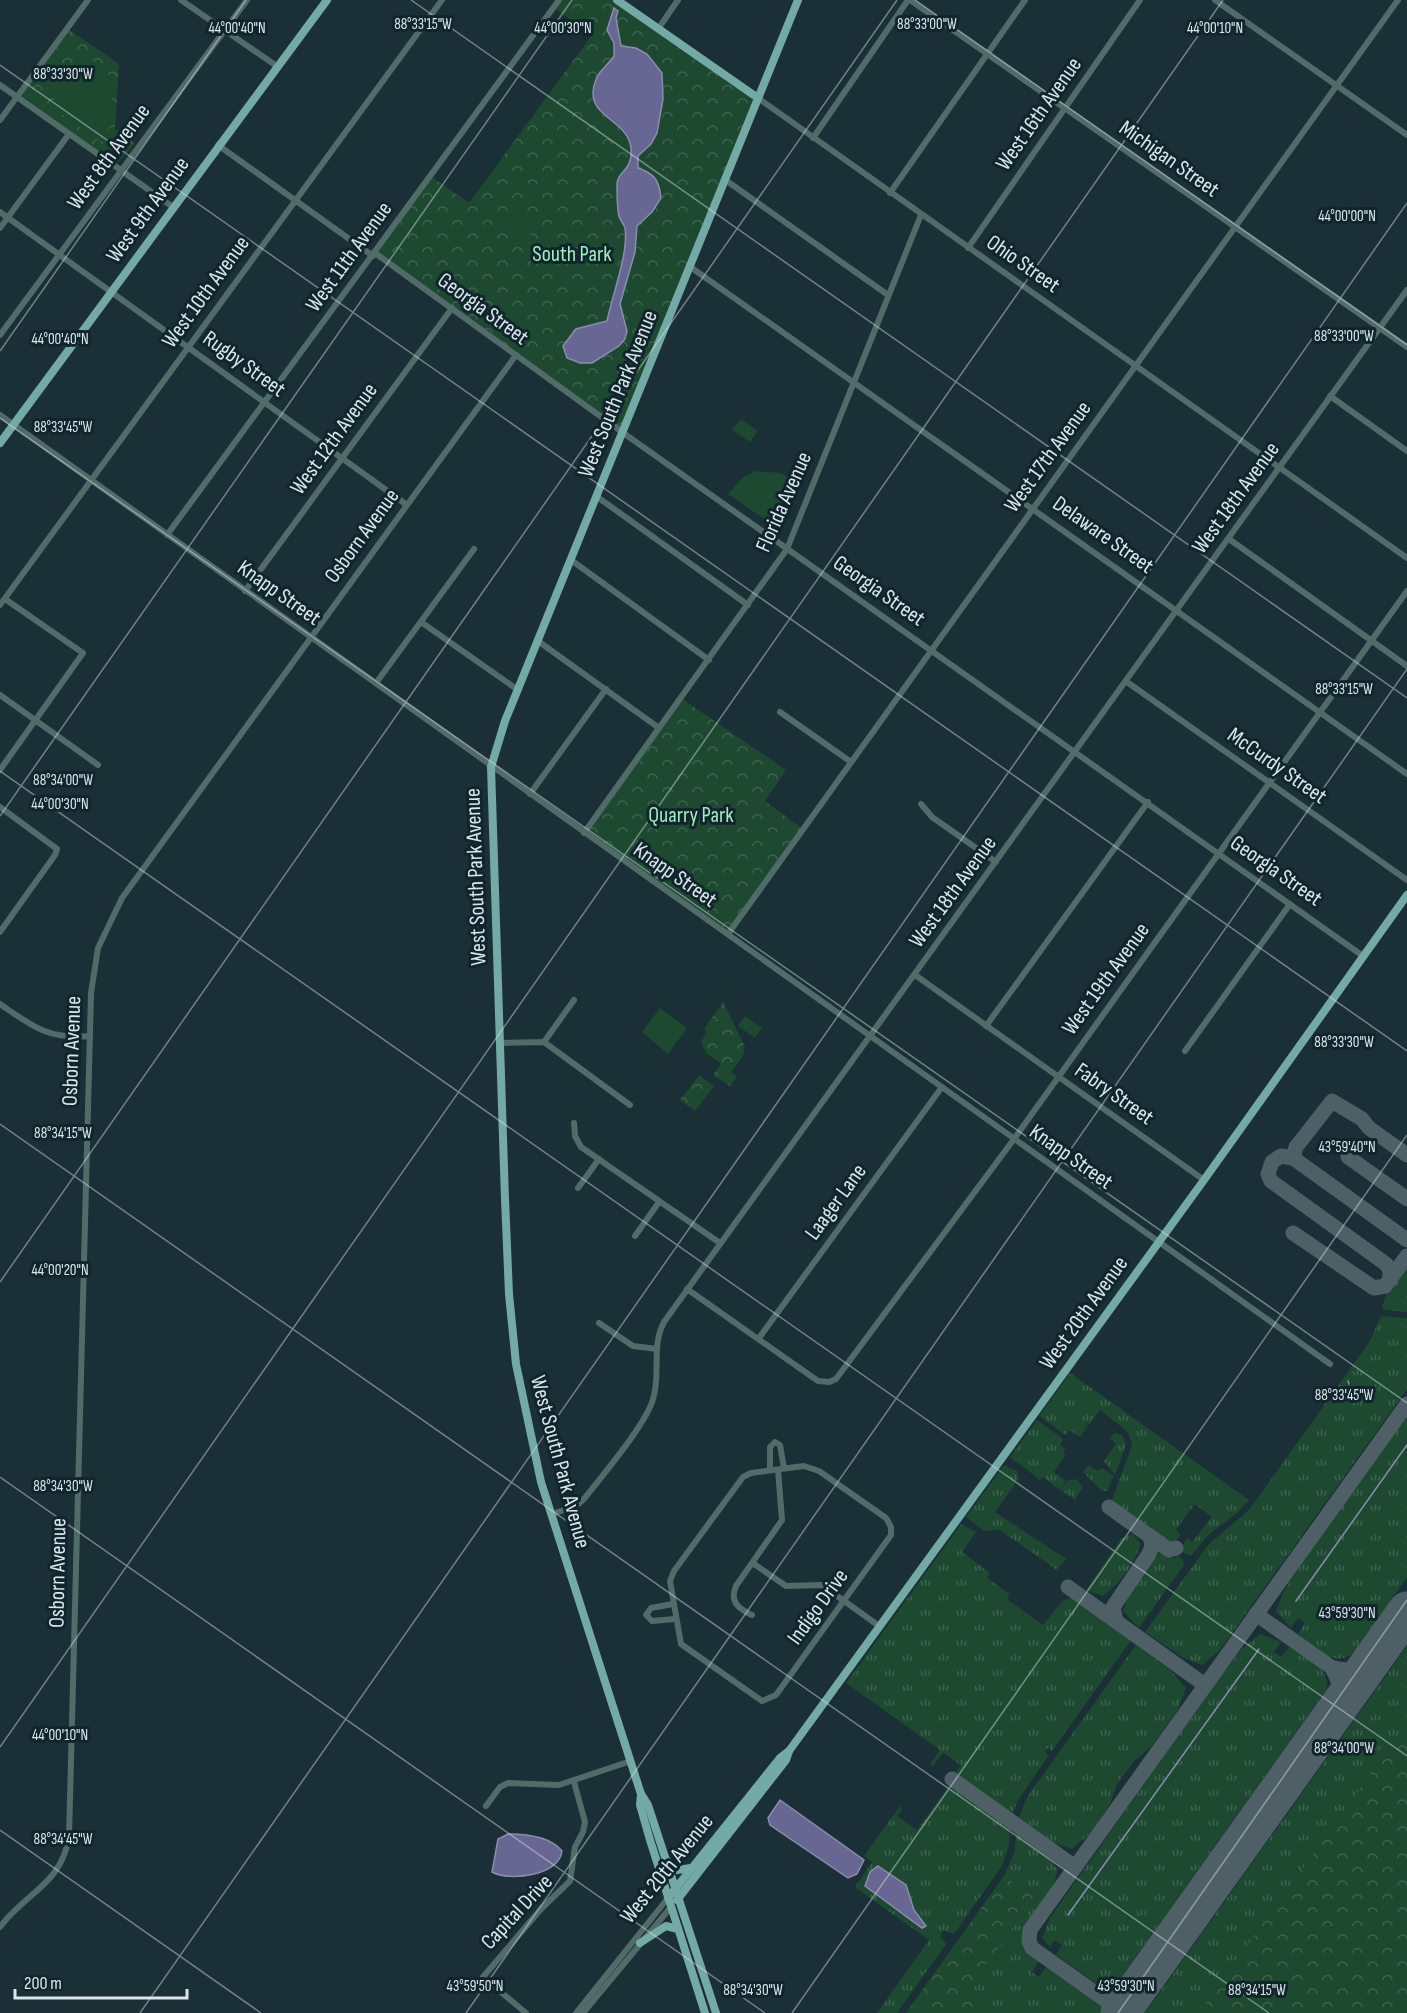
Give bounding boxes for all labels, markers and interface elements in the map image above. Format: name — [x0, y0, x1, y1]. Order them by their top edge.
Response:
text: 88°33'15"W — [394, 15, 452, 34]
text: 88°33'00"W — [897, 15, 957, 34]
text: 44°00'40"N — [208, 19, 266, 38]
text: 44°00'30"N — [534, 19, 592, 38]
text: 44°00'10"N — [1187, 19, 1243, 38]
street label: West 16th Avenue — [990, 52, 1088, 176]
text: 88°33'30"W — [33, 65, 93, 84]
street label: West 8th Avenue — [62, 99, 156, 215]
street label: Michigan Street — [1114, 115, 1224, 203]
street label: West 9th Avenue — [101, 152, 195, 268]
street label: West 11th Avenue — [300, 197, 398, 317]
text: 44°00'00"N — [1318, 207, 1376, 226]
street label: Ohio Street — [981, 229, 1065, 299]
street label: West 10th Avenue — [156, 231, 256, 353]
park label: South Park — [532, 241, 612, 268]
street label: Georgia Street — [432, 267, 534, 351]
street label: West South Park Avenue — [572, 307, 664, 481]
street label: Rugby Street — [197, 325, 291, 403]
text: 88°33'00"W — [1314, 327, 1374, 346]
text: 44°00'40"N — [31, 330, 89, 349]
street label: West 12th Avenue — [284, 378, 384, 500]
street label: West 17th Avenue — [999, 396, 1097, 518]
text: 88°33'45"W — [34, 418, 93, 437]
street label: West 18th Avenue — [1186, 437, 1286, 559]
street label: Florida Avenue — [750, 448, 818, 556]
street label: Osborn Avenue — [319, 484, 405, 588]
street label: Delaware Street — [1047, 490, 1159, 580]
street label: Georgia Street — [828, 550, 930, 633]
street label: Knapp Street — [232, 554, 326, 632]
text: 88°33'15"W — [1315, 680, 1373, 699]
street label: McCurdy Street — [1222, 722, 1332, 810]
text: 88°34'00"W — [33, 771, 93, 790]
street label: West South Park Avenue — [459, 788, 493, 966]
text: 44°00'30"N — [31, 795, 89, 814]
park label: Quarry Park — [648, 802, 734, 829]
street label: Georgia Street — [1225, 830, 1327, 913]
street label: West 18th Avenue — [903, 831, 1003, 953]
street label: Knapp Street — [628, 836, 722, 914]
street label: West 19th Avenue — [1056, 918, 1156, 1040]
street label: Osborn Avenue — [57, 996, 87, 1106]
text: 88°33'30"W — [1314, 1033, 1374, 1052]
street label: Fabry Street — [1069, 1057, 1159, 1131]
street label: Knapp Street — [1024, 1118, 1118, 1196]
text: 88°34'15"W — [34, 1124, 92, 1143]
text: 43°59'40"N — [1318, 1138, 1376, 1157]
street label: Laager Lane — [799, 1159, 873, 1245]
street label: West 20th Avenue — [1034, 1251, 1134, 1375]
text: 44°00'20"N — [31, 1261, 89, 1280]
street label: West South Park Avenue — [524, 1373, 596, 1551]
text: 88°33'45"W — [1315, 1386, 1374, 1405]
text: 88°34'30"W — [33, 1477, 93, 1496]
street label: Osborn Avenue — [44, 1518, 72, 1628]
street label: Indigo Drive — [782, 1564, 854, 1650]
text: 43°59'30"N — [1318, 1604, 1376, 1623]
text: 44°00'10"N — [32, 1726, 88, 1745]
text: 88°34'00"W — [1314, 1739, 1374, 1758]
street label: West 20th Avenue — [615, 1809, 719, 1929]
text: 88°34'45"W — [34, 1830, 93, 1849]
street label: Capital Drive — [475, 1869, 559, 1955]
scale bar — [15, 1962, 188, 2000]
text: 200 m — [24, 1973, 62, 1994]
text: 43°59'50"N — [447, 1977, 503, 1996]
text: 43°59'30"N — [1097, 1977, 1155, 1996]
text: 88°34'30"W — [723, 1981, 783, 2000]
text: 88°34'15"W — [1228, 1981, 1286, 2000]

